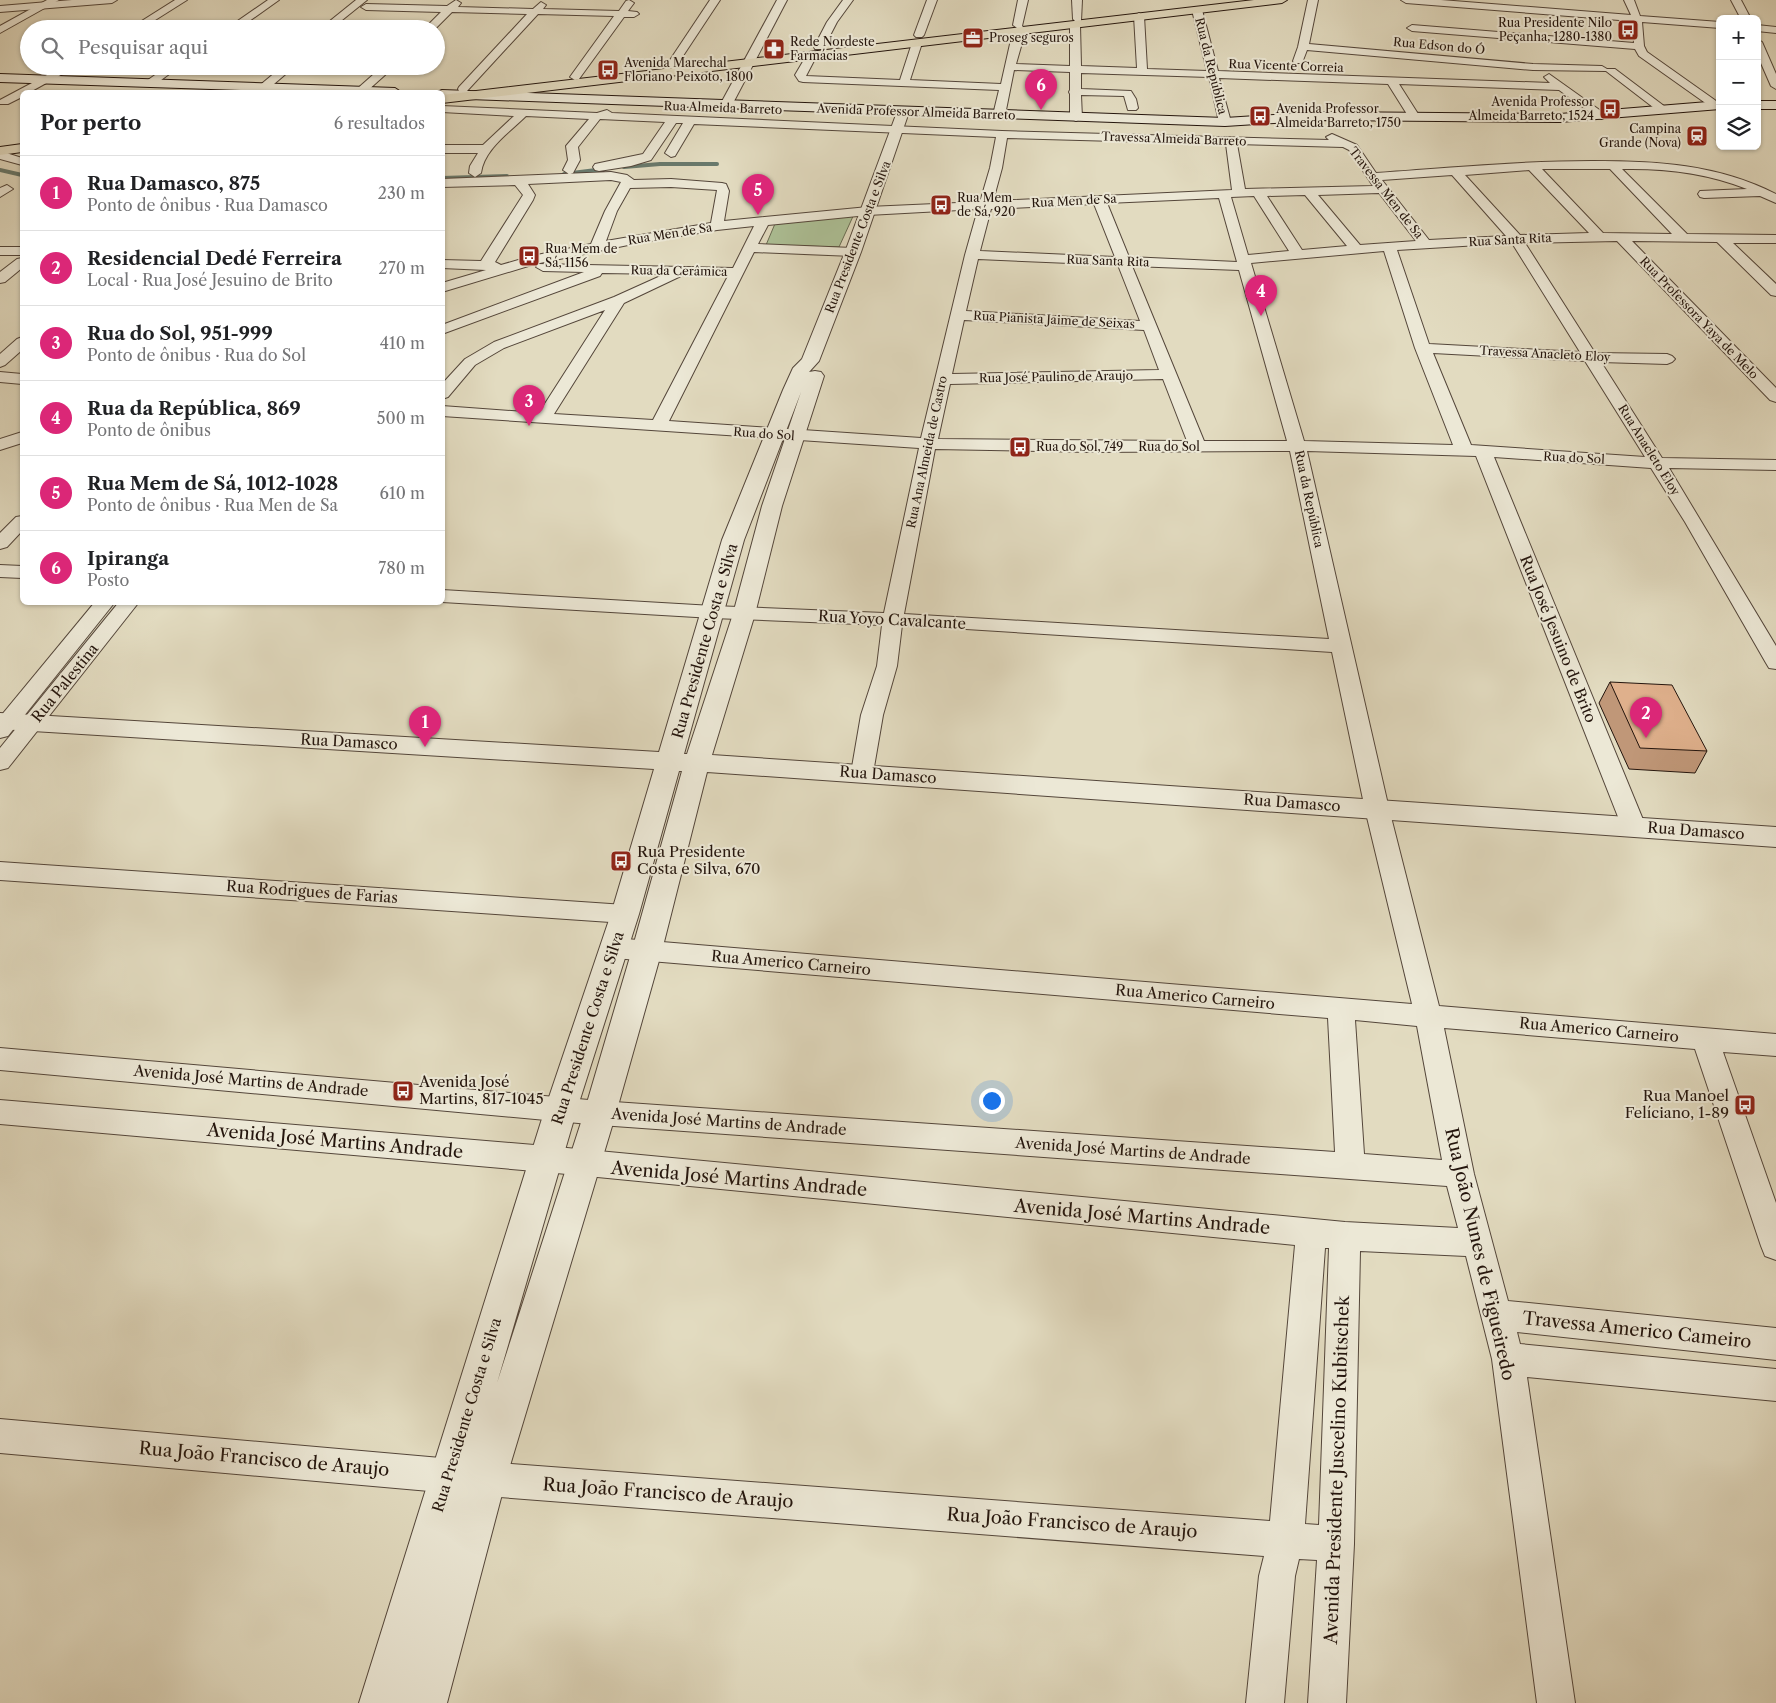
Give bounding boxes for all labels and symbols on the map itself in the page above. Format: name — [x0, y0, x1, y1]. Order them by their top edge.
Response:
place label: Rua Presidente Nilo Peçanha, 1280-1380 — [1498, 15, 1612, 44]
street label: Rua da República — [1192, 16, 1231, 117]
bus stop icon: Rua Presidente Nilo Peçanha, 1280-1380 — [1616, 18, 1640, 42]
office icon: Proseg seguros — [961, 26, 985, 50]
place label: Proseg seguros — [989, 30, 1074, 45]
street label: Rua Edson do Ó — [1392, 33, 1486, 57]
place label: Rede Nordeste Farmácias — [790, 34, 875, 63]
pharmacy icon: Rede Nordeste Farmácias — [762, 37, 786, 61]
place label: Avenida Marechal Floriano Peixoto, 1800 — [623, 55, 753, 84]
street label: Rua Vicente Correia — [1228, 56, 1345, 75]
bus stop icon: Avenida Marechal Floriano Peixoto, 1800 — [596, 58, 620, 82]
pin: 6 — [1025, 69, 1057, 110]
place label: Avenida Professor Almeida Barreto, 1524 — [1468, 94, 1594, 123]
bus stop icon: Avenida Professor Almeida Barreto, 1524 — [1598, 97, 1622, 121]
street label: Rua Almeida Barreto — [663, 98, 783, 117]
street label: Avenida Professor Almeida Barreto — [815, 100, 1016, 122]
place label: Avenida Professor Almeida Barreto, 1750 — [1275, 101, 1401, 130]
bus stop icon: Avenida Professor Almeida Barreto, 1750 — [1248, 104, 1272, 128]
place label: Campina Grande (Nova) — [1599, 121, 1682, 150]
station icon: Campina Grande (Nova) — [1685, 124, 1709, 148]
street label: Travessa Almeida Barreto — [1101, 128, 1247, 149]
street label: Travessa Men de Sa — [1346, 144, 1427, 242]
street label: Rua Presidente Costa e Silva — [822, 158, 894, 315]
pin: 5 — [742, 174, 774, 215]
place label: Rua Mem de Sá, 920 — [957, 190, 1016, 219]
street label: Rua Men de Sa — [1031, 191, 1118, 210]
bus stop icon: Rua Mem de Sá, 920 — [929, 193, 953, 217]
street label: Rua Men de Sa — [627, 219, 714, 248]
street label: Rua Santa Rita — [1468, 230, 1553, 249]
place label: Rua Mem de Sá, 1156 — [545, 241, 618, 270]
bus stop icon: Rua Mem de Sá, 1156 — [517, 244, 541, 268]
street label: Rua Santa Rita — [1066, 252, 1150, 269]
street label: Rua Professora Yaya de Melo — [1637, 253, 1762, 382]
street label: Rua da Cerâmica — [630, 262, 728, 279]
pin: 4 — [1245, 275, 1277, 316]
street label: Rua Pianista Jaime de Seixas — [973, 308, 1135, 331]
street label: Travessa Anacleto Eloy — [1479, 343, 1611, 364]
street label: Rua José Paulino de Araujo — [979, 368, 1133, 385]
street label: Rua Ana Almeida de Castro — [903, 374, 950, 530]
pin: 3 — [513, 385, 545, 426]
street label: Rua Anacleto Eloy — [1615, 401, 1684, 498]
street label: Rua do Sol — [733, 424, 796, 443]
bus stop icon: Rua do Sol, 749 — [1008, 435, 1032, 459]
place label: Rua do Sol, 749 — [1036, 439, 1123, 454]
street label: Rua do Sol — [1138, 439, 1200, 454]
street label: Rua do Sol — [1543, 448, 1606, 467]
street label: Rua da República — [1292, 449, 1327, 550]
street label: Rua Presidente Costa e Silva — [668, 541, 742, 741]
street label: Rua José Jesuino de Brito — [1516, 552, 1601, 725]
street label: Rua Yoyo Cavalcante — [818, 606, 967, 633]
street label: Rua Palestina — [27, 639, 102, 726]
pin: 2 — [1630, 697, 1662, 738]
pin: 1 — [409, 706, 441, 747]
street label: Rua Damasco — [300, 729, 398, 754]
street label: Rua Damasco — [839, 762, 937, 787]
street label: Rua Damasco — [1243, 790, 1341, 815]
street label: Rua Damasco — [1647, 818, 1745, 843]
place label: Rua Presidente Costa e Silva, 670 — [637, 842, 761, 878]
bus stop icon: Rua Presidente Costa e Silva, 670 — [609, 849, 633, 873]
street label: Rua Rodrigues de Farias — [226, 876, 399, 907]
street label: Rua Presidente Costa e Silva — [547, 929, 628, 1127]
street label: Rua Americo Carneiro — [710, 946, 872, 979]
street label: Rua Americo Carneiro — [1114, 980, 1276, 1013]
street label: Rua Americo Carneiro — [1518, 1013, 1680, 1046]
street label: Avenida José Martins de Andrade — [132, 1061, 369, 1100]
place label: Avenida José Martins, 817-1045 — [418, 1072, 544, 1108]
bus stop icon: Avenida José Martins, 817-1045 — [391, 1079, 415, 1103]
place label: Rua Manoel Felíciano, 1-89 — [1625, 1086, 1730, 1122]
your location — [979, 1088, 1005, 1114]
bus stop icon: Rua Manoel Felíciano, 1-89 — [1733, 1093, 1757, 1117]
street label: Avenida José Martins de Andrade — [610, 1104, 847, 1139]
street label: Avenida José Martins Andrade — [205, 1119, 464, 1163]
street label: Rua João Nunes de Figueiredo — [1440, 1125, 1520, 1383]
street label: Avenida José Martins de Andrade — [1014, 1133, 1251, 1168]
street label: Avenida José Martins Andrade — [609, 1157, 868, 1201]
street label: Avenida José Martins Andrade — [1012, 1195, 1271, 1239]
street label: Avenida Presidente Juscelino Kubitschek — [1320, 1294, 1354, 1646]
street label: Travessa Americo Cameiro — [1522, 1307, 1752, 1353]
street label: Rua Presidente Costa e Silva — [428, 1315, 505, 1514]
street label: Rua João Francisco de Araujo — [138, 1437, 390, 1481]
street label: Rua João Francisco de Araujo — [542, 1473, 794, 1513]
street label: Rua João Francisco de Araujo — [946, 1503, 1198, 1543]

